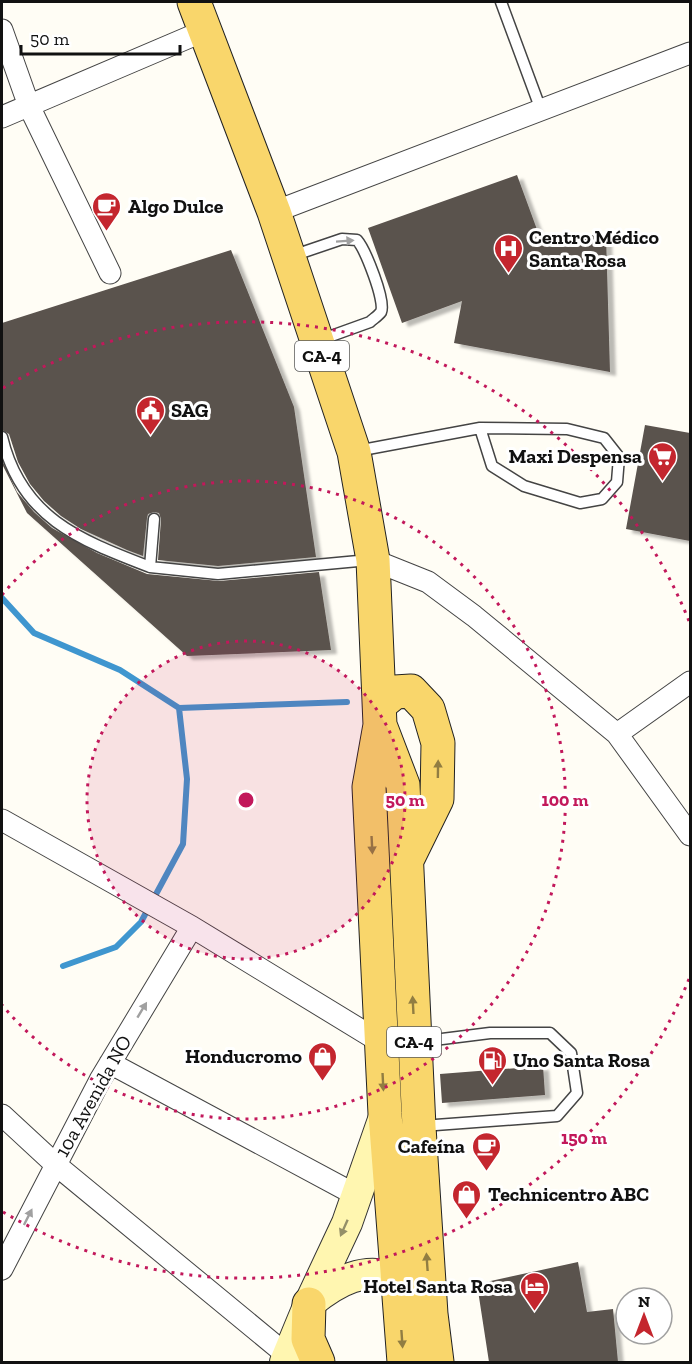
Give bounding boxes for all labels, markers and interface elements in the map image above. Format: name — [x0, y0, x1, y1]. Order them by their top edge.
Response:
scale bar — [21, 18, 180, 56]
text: 50 m — [30, 28, 70, 50]
cafe icon: Algo Dulce — [91, 190, 123, 232]
place label: Algo Dulce — [128, 194, 224, 218]
place label: Centro Médico Santa Rosa — [529, 225, 659, 272]
hospital icon: Centro Médico Santa Rosa — [492, 232, 524, 274]
one-way arrow — [336, 236, 355, 246]
road number: CA-4 — [295, 341, 349, 371]
public building icon: SAG — [134, 394, 166, 436]
place label: SAG — [171, 398, 209, 422]
supermarket icon: Maxi Despensa — [647, 440, 679, 482]
place label: Maxi Despensa — [509, 444, 642, 468]
one-way arrow — [433, 759, 442, 778]
text: 50 m — [386, 789, 425, 811]
text: 100 m — [541, 789, 589, 811]
centre of rings — [236, 790, 256, 810]
one-way arrow — [367, 836, 376, 855]
one-way arrow — [408, 995, 417, 1014]
one-way arrow — [136, 1002, 147, 1018]
road number: CA-4 — [387, 1027, 441, 1057]
street label: 10a Avenida NO — [50, 1031, 136, 1161]
shop icon: Honducromo — [307, 1040, 339, 1082]
place label: Honducromo — [185, 1044, 303, 1068]
fuel station icon: Uno Santa Rosa — [476, 1044, 508, 1086]
place label: Uno Santa Rosa — [513, 1048, 650, 1072]
one-way arrow — [379, 1073, 388, 1092]
text: 150 m — [561, 1127, 607, 1149]
cafe icon: Cafeína — [470, 1130, 502, 1172]
place label: Cafeína — [398, 1134, 465, 1158]
shop icon: Technicentro ABC — [451, 1178, 483, 1220]
place label: Technicentro ABC — [488, 1182, 649, 1206]
one-way arrow — [23, 1209, 33, 1226]
one-way arrow — [339, 1220, 349, 1238]
one-way arrow — [423, 1253, 432, 1272]
hotel icon: Hotel Santa Rosa — [518, 1270, 550, 1312]
place label: Hotel Santa Rosa — [363, 1274, 513, 1298]
north arrow — [614, 1286, 674, 1346]
text: N — [638, 1292, 650, 1311]
one-way arrow — [397, 1330, 407, 1349]

